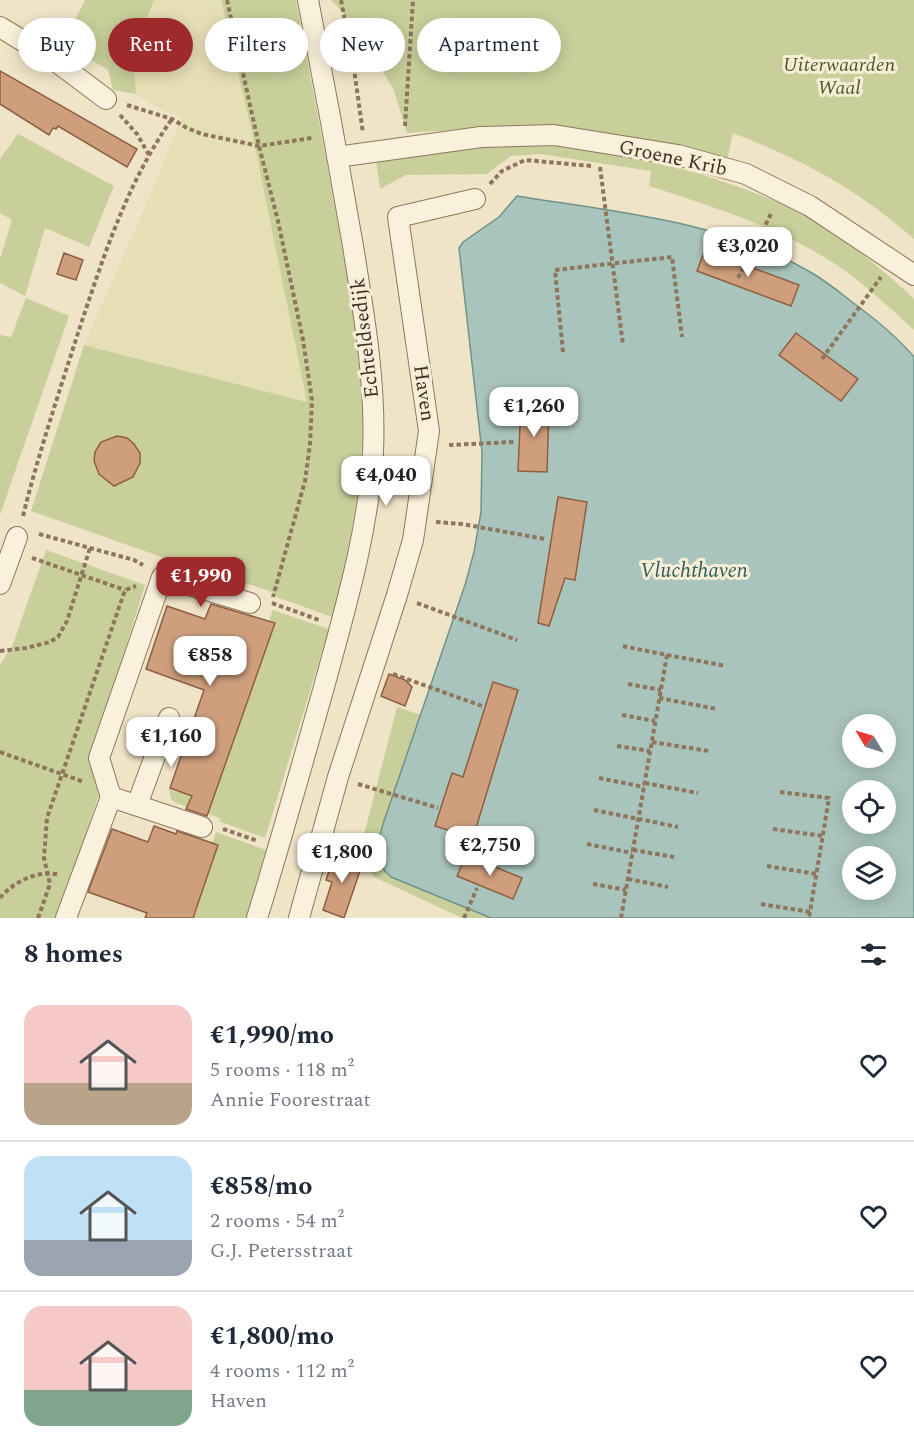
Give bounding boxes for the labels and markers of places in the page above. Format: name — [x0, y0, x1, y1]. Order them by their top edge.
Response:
pin: €3,020 — [699, 227, 797, 278]
pin: €1,260 — [485, 387, 583, 438]
pin: €4,040 — [337, 456, 435, 507]
pin: €1,990 — [152, 557, 250, 608]
pin: €858 — [174, 636, 246, 687]
pin: €1,160 — [122, 717, 220, 768]
pin: €2,750 — [441, 826, 539, 877]
pin: €1,800 — [293, 833, 391, 884]

